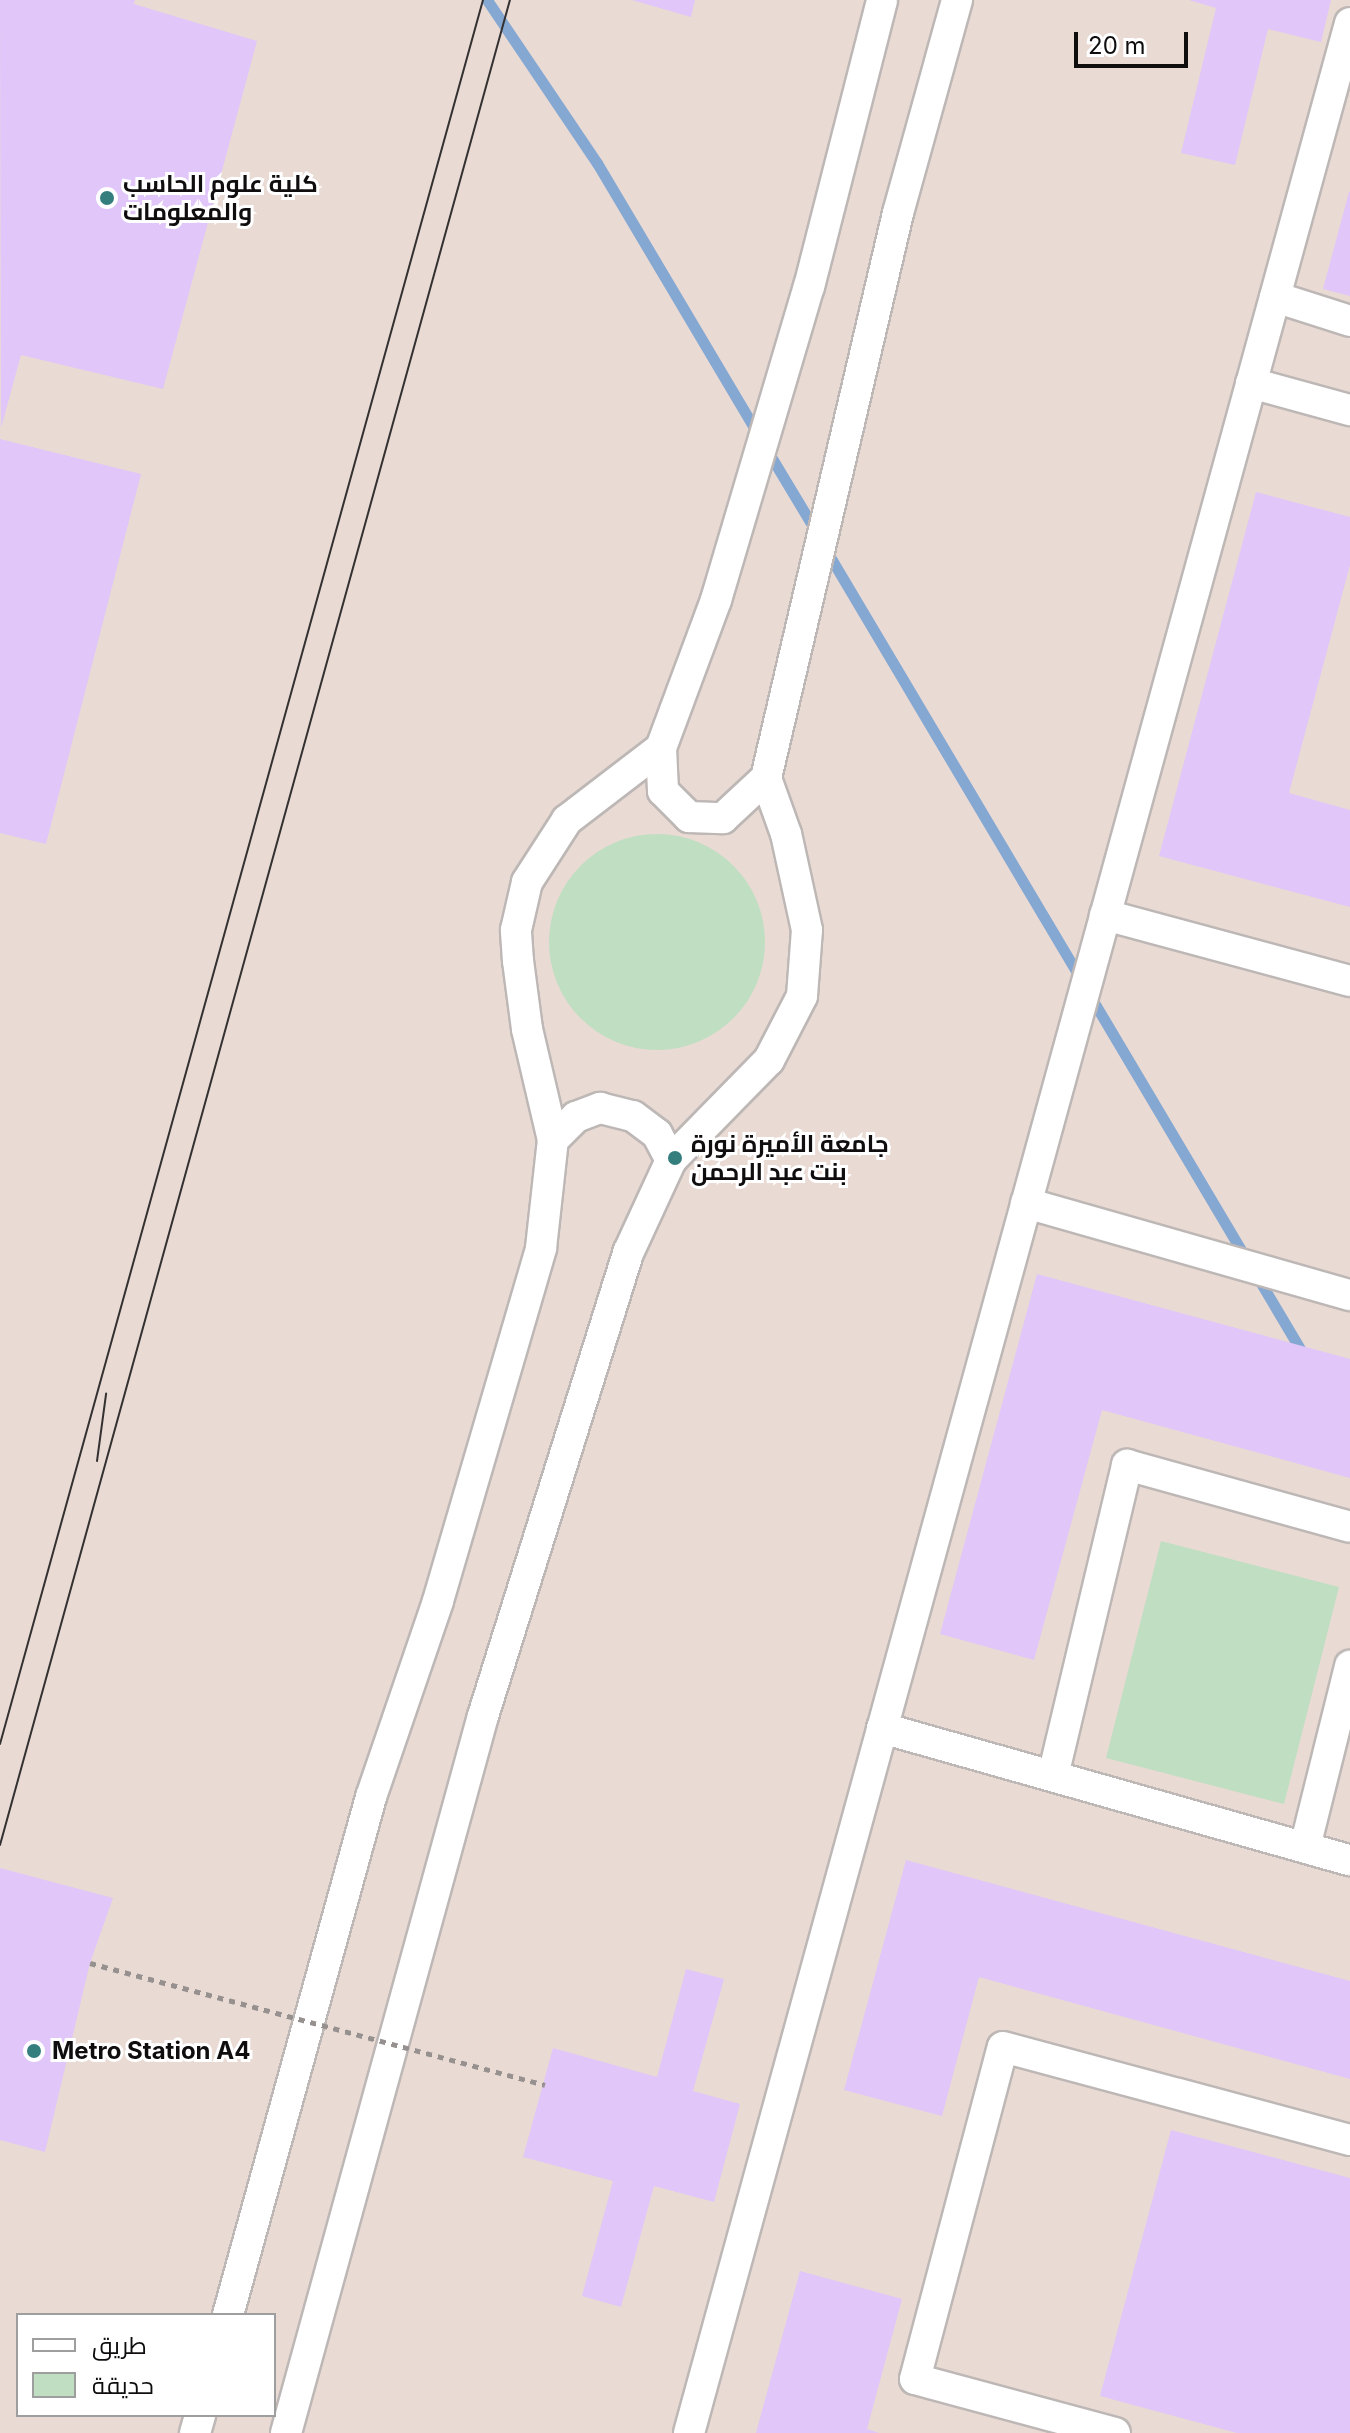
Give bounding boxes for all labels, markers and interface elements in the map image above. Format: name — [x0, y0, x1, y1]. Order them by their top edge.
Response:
scale bar — [1078, 16, 1192, 66]
text: 20 m — [1088, 31, 1146, 60]
place label: كلية علوم الحاسب والمعلومات — [123, 170, 318, 226]
marker: كلية علوم الحاسب والمعلومات — [98, 189, 116, 207]
place label: جامعة الأميرة نورة بنت عبد الرحمن — [691, 1130, 889, 1186]
marker: جامعة الأميرة نورة بنت عبد الرحمن — [666, 1149, 684, 1167]
place label: Metro Station A4 — [52, 2037, 250, 2065]
marker: Metro Station A4 — [23, 2040, 45, 2062]
legend — [16, 2313, 276, 2417]
text: طريق — [92, 2331, 147, 2360]
text: حديقة — [92, 2371, 154, 2400]

